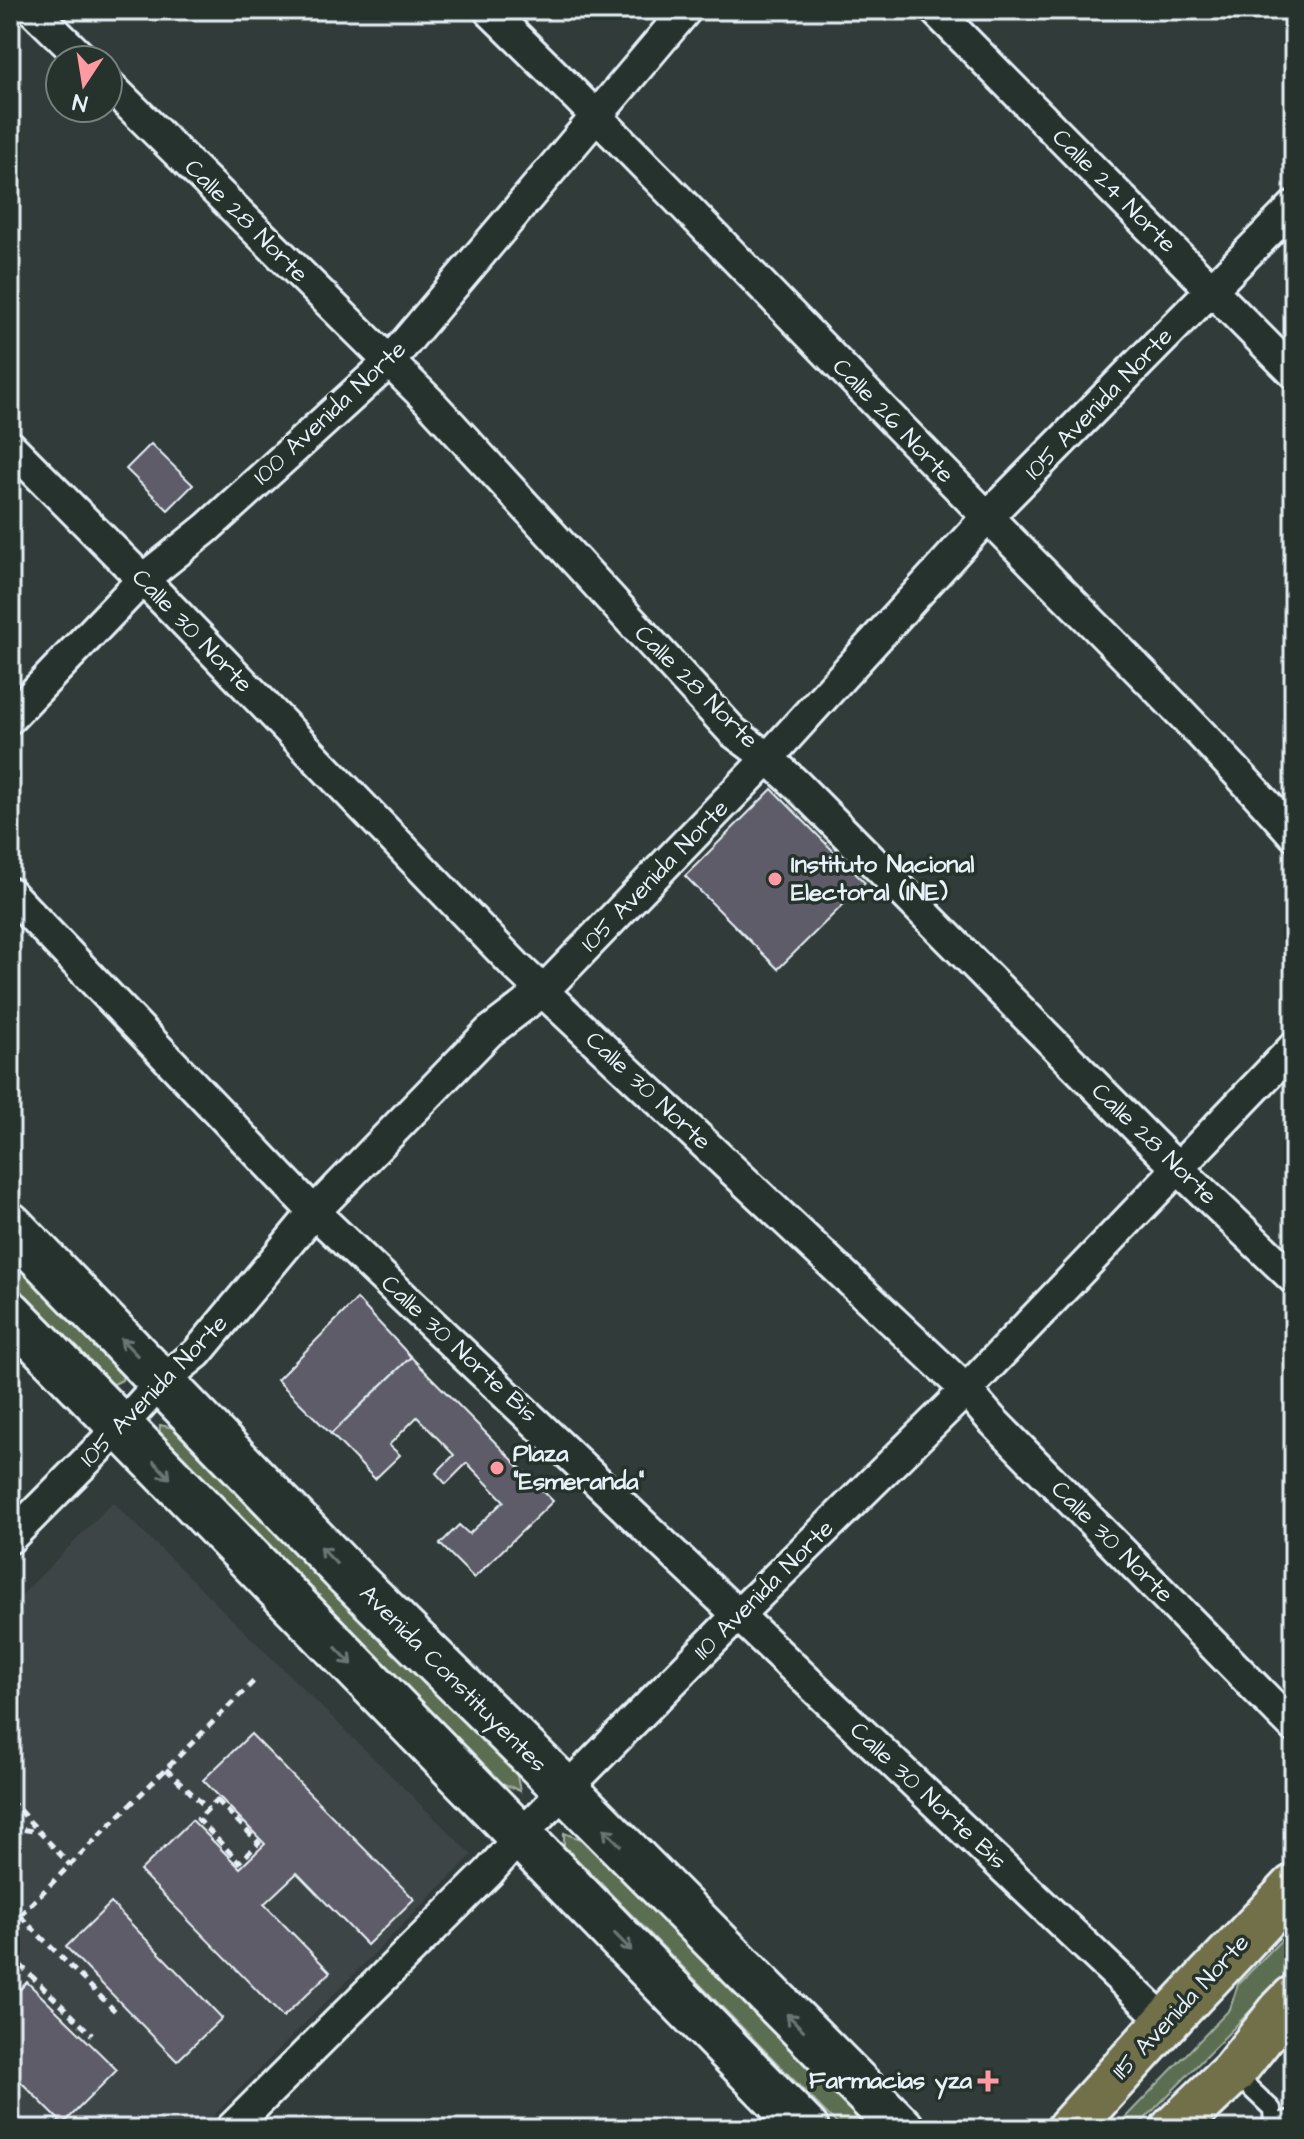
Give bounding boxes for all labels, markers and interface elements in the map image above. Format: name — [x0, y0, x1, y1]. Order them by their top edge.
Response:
north arrow — [44, 44, 124, 124]
text: N — [70, 85, 90, 119]
street label: Calle 24 Norte — [1044, 121, 1184, 261]
street label: Calle 28 Norte — [176, 151, 316, 291]
street label: 105 Avenida Norte — [1017, 320, 1181, 488]
street label: 100 Avenida Norte — [246, 333, 414, 493]
street label: Calle 26 Norte — [824, 351, 962, 491]
street label: Calle 30 Norte — [124, 561, 260, 701]
street label: Calle 28 Norte — [626, 617, 766, 757]
street label: 105 Avenida Norte — [573, 792, 737, 960]
place label: Instituto Nacional Electoral (INE) — [791, 848, 975, 910]
marker: Instituto Nacional Electoral (INE) — [766, 870, 784, 888]
street label: Calle 30 Norte — [578, 1024, 718, 1158]
street label: Calle 28 Norte — [1084, 1075, 1224, 1213]
street label: Calle 30 Norte Bis — [373, 1267, 545, 1431]
street label: 105 Avenida Norte — [72, 1307, 236, 1475]
one-way arrow — [120, 1338, 139, 1357]
place label: Plaza "Esmeranda" — [513, 1437, 645, 1499]
marker: Plaza "Esmeranda" — [488, 1459, 506, 1477]
one-way arrow — [152, 1460, 171, 1479]
street label: Calle 30 Norte — [1043, 1473, 1181, 1611]
street label: 110 Avenida Norte — [686, 1512, 842, 1668]
one-way arrow — [319, 1545, 338, 1565]
street label: Avenida Constituyentes — [351, 1577, 555, 1781]
one-way arrow — [334, 1646, 353, 1665]
street label: Calle 30 Norte Bis — [842, 1714, 1014, 1878]
one-way arrow — [603, 1828, 622, 1847]
street label: 115 Avenida Norte — [1105, 1927, 1257, 2087]
one-way arrow — [614, 1932, 633, 1952]
one-way arrow — [786, 2013, 805, 2032]
place label: Farmacias yza — [809, 2064, 973, 2100]
marker: Farmacias yza — [979, 2072, 997, 2090]

